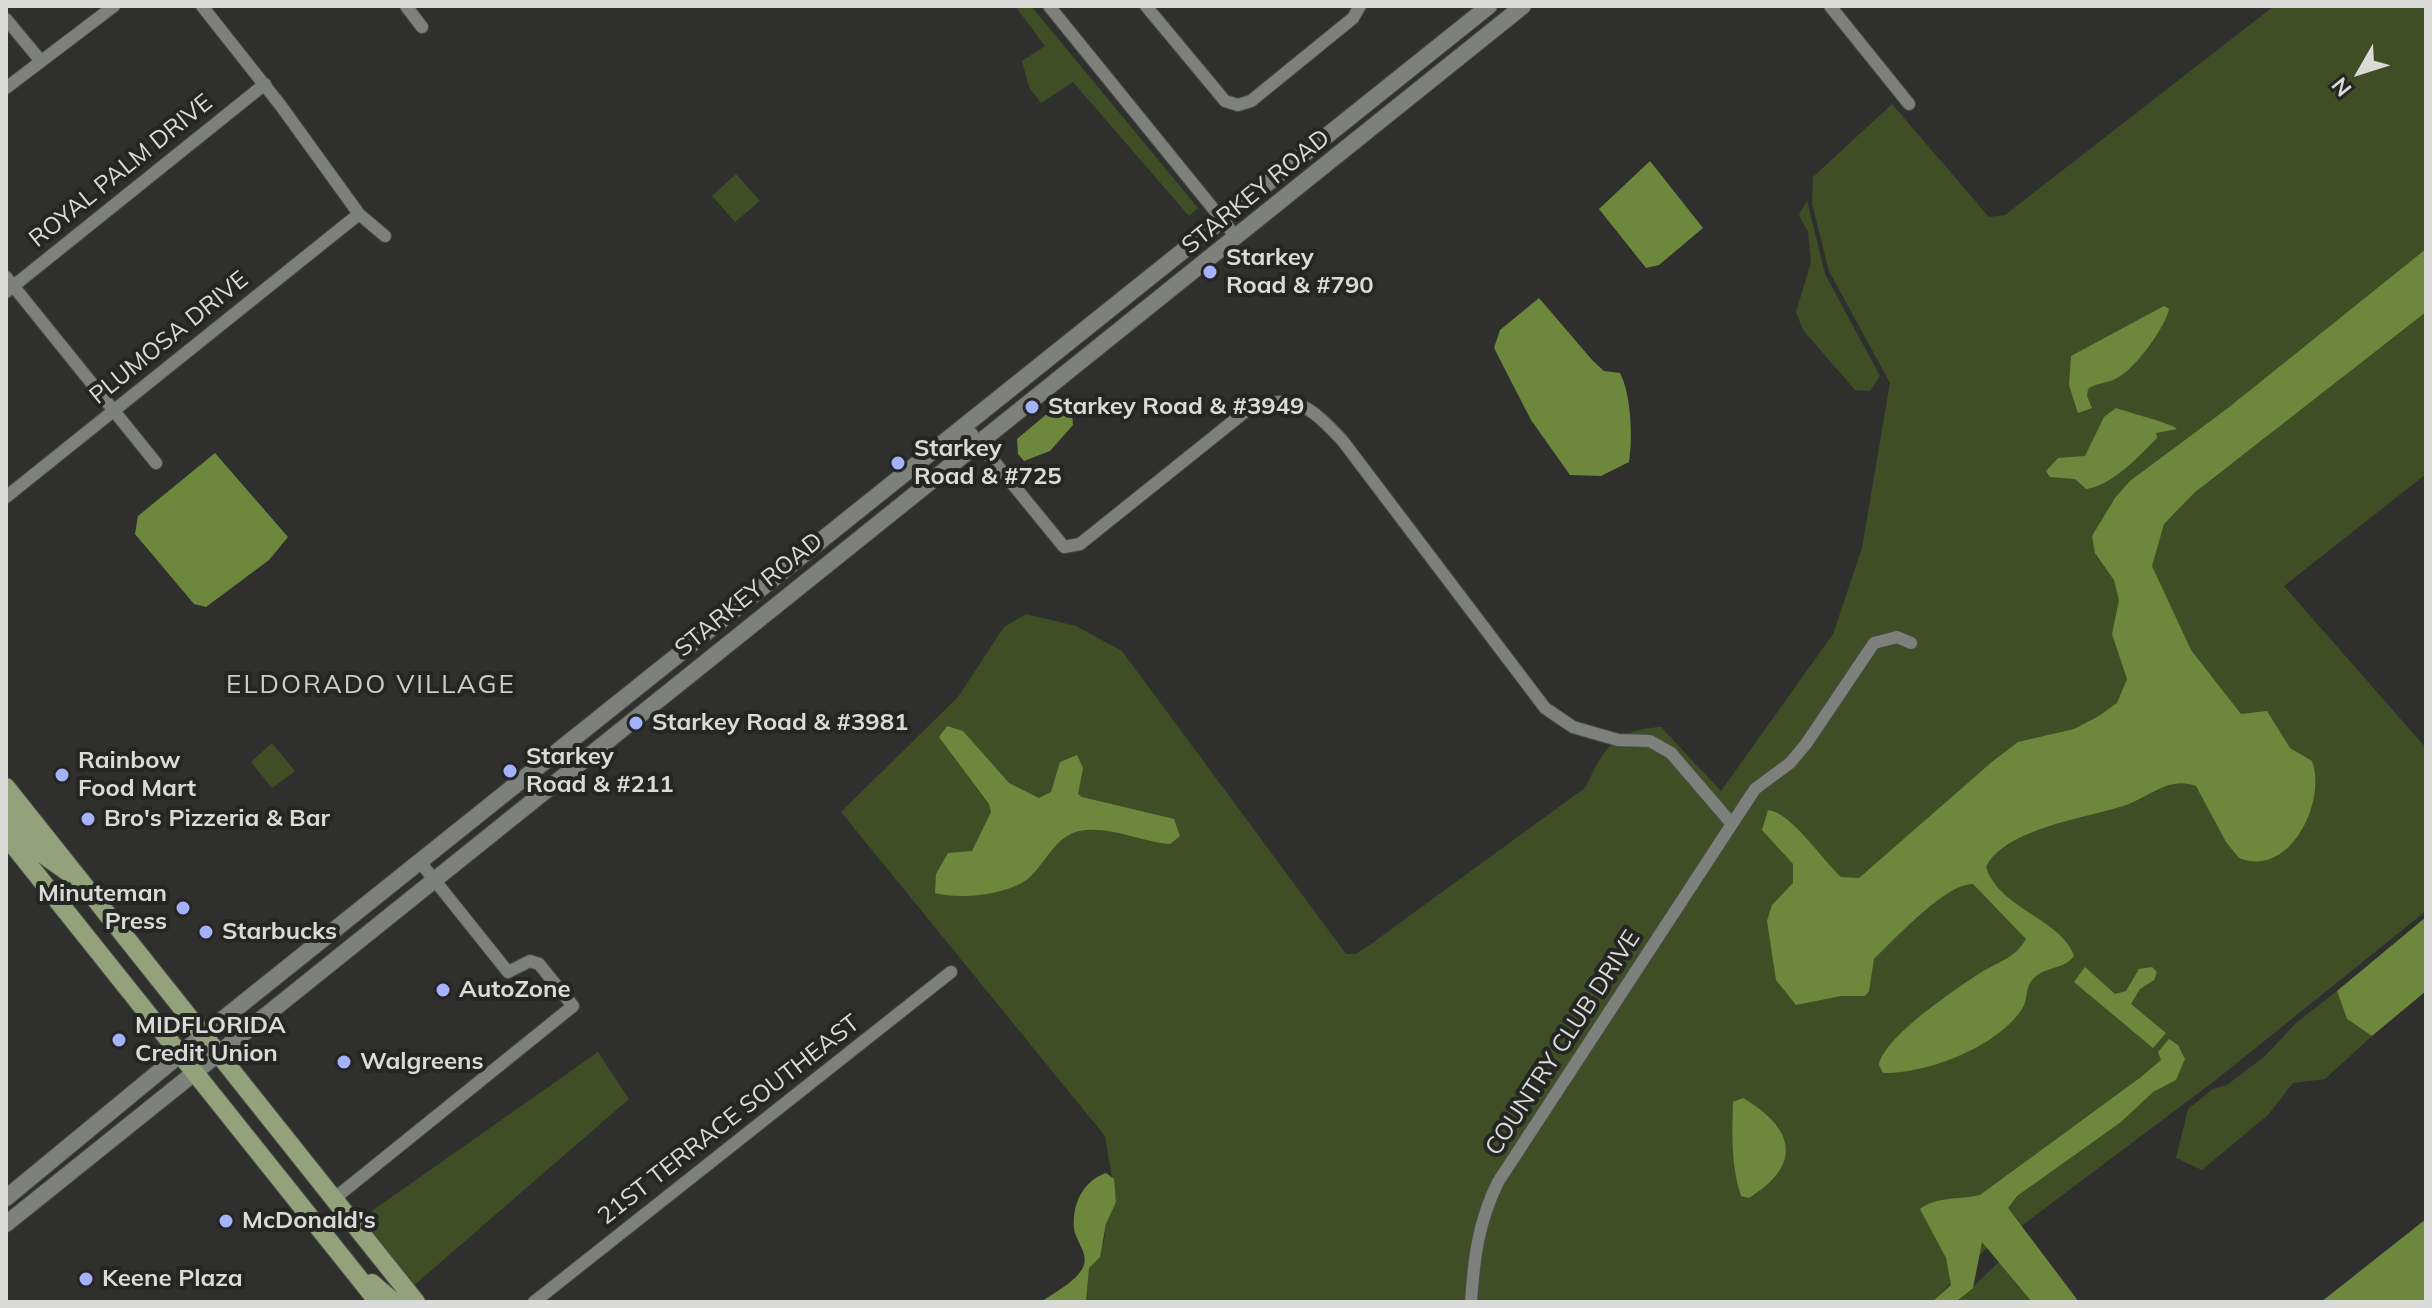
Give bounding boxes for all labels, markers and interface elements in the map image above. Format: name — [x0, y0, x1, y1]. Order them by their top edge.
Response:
north arrow — [2320, 32, 2400, 112]
text: N — [2325, 72, 2357, 102]
street label: ROYAL PALM DRIVE — [24, 88, 218, 254]
street label: STARKEY ROAD — [1176, 124, 1336, 260]
place label: Starkey Road & #790 — [1226, 244, 1374, 300]
marker: Starkey Road & #790 — [1201, 263, 1219, 281]
street label: PLUMOSA DRIVE — [84, 265, 254, 411]
place label: Starkey Road & #3949 — [1048, 393, 1305, 421]
marker: Starkey Road & #3949 — [1023, 398, 1041, 416]
place label: Starkey Road & #725 — [914, 435, 1062, 491]
marker: Starkey Road & #725 — [889, 454, 907, 472]
street label: STARKEY ROAD — [669, 527, 829, 663]
district label: ELDORADO VILLAGE — [226, 669, 516, 701]
place label: Starkey Road & #3981 — [652, 709, 909, 737]
marker: Starkey Road & #3981 — [627, 714, 645, 732]
place label: Starkey Road & #211 — [526, 743, 674, 799]
place label: Rainbow Food Mart — [78, 747, 196, 803]
marker: Starkey Road & #211 — [501, 762, 519, 780]
marker: Rainbow Food Mart — [53, 766, 71, 784]
place label: Bro's Pizzeria & Bar — [104, 805, 330, 833]
marker: Bro's Pizzeria & Bar — [79, 810, 97, 828]
place label: Minuteman Press — [38, 880, 167, 936]
marker: Minuteman Press — [174, 899, 192, 917]
place label: Starbucks — [222, 918, 337, 946]
marker: Starbucks — [197, 923, 215, 941]
street label: COUNTRY CLUB DRIVE — [1480, 925, 1646, 1161]
place label: AutoZone — [459, 976, 571, 1004]
marker: AutoZone — [434, 981, 452, 999]
street label: 21ST TERRACE SOUTHEAST — [592, 1009, 866, 1231]
place label: MIDFLORIDA Credit Union — [135, 1012, 286, 1068]
marker: MIDFLORIDA Credit Union — [110, 1031, 128, 1049]
place label: Walgreens — [360, 1048, 484, 1076]
marker: Walgreens — [335, 1053, 353, 1071]
place label: McDonald's — [242, 1207, 376, 1235]
marker: McDonald's — [217, 1212, 235, 1230]
place label: Keene Plaza — [102, 1265, 243, 1293]
marker: Keene Plaza — [77, 1270, 95, 1288]

